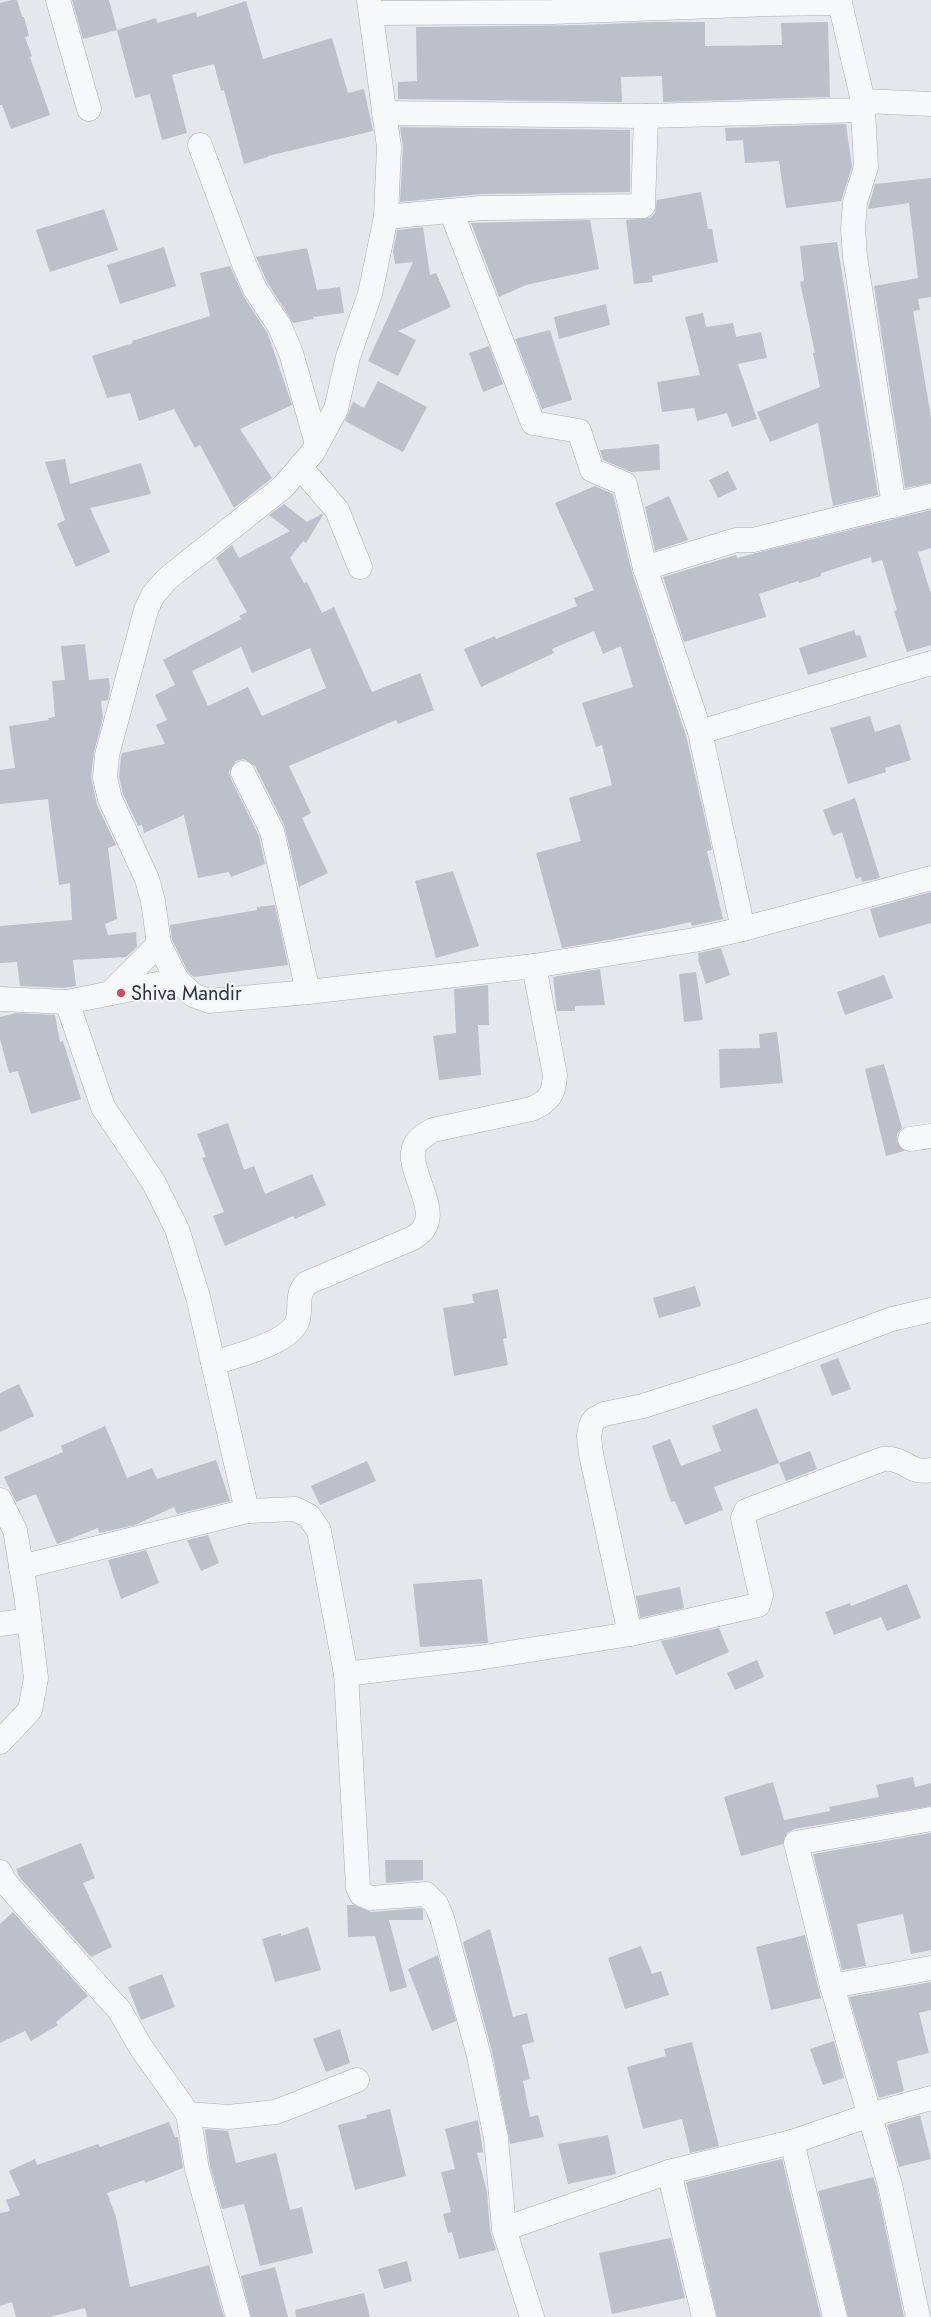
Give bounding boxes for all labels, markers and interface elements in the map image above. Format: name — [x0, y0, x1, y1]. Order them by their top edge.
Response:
place label: Shiva Mandir — [131, 979, 242, 1008]
marker: Shiva Mandir — [115, 987, 127, 999]

